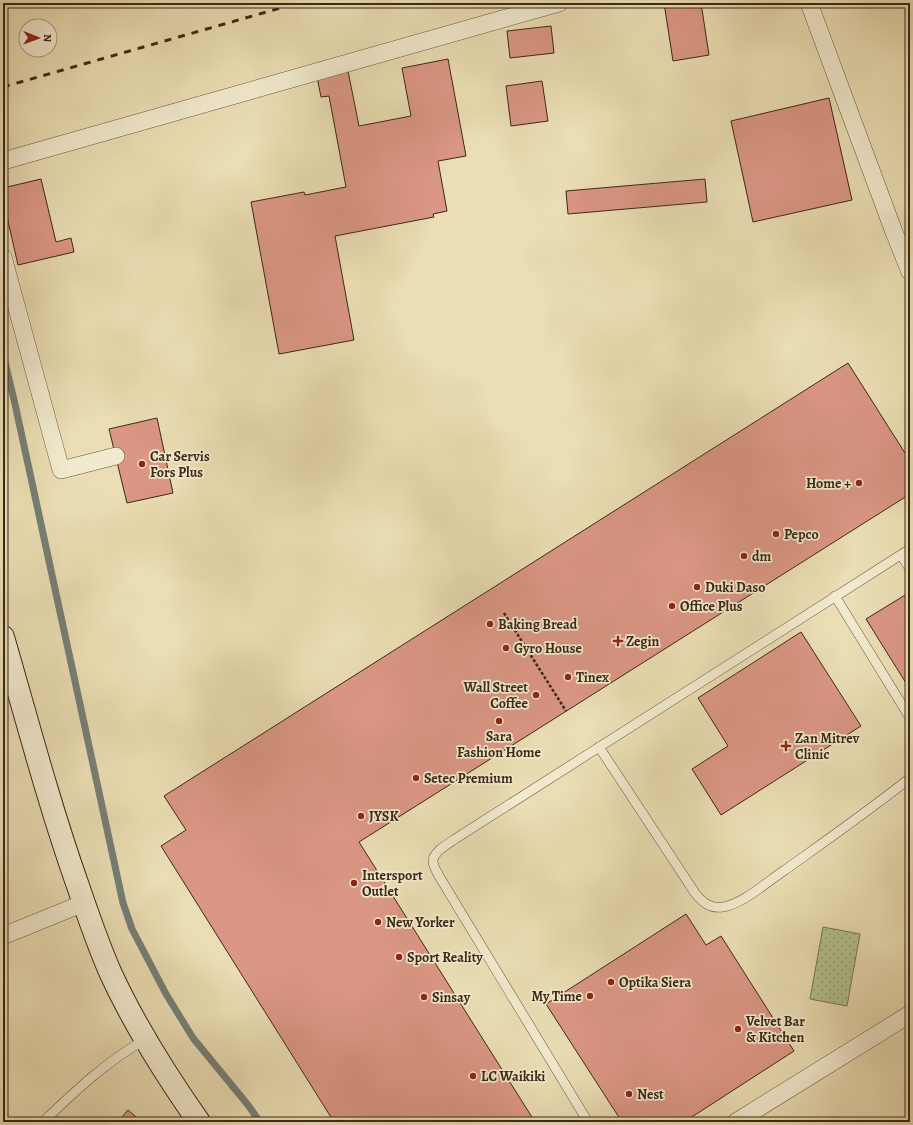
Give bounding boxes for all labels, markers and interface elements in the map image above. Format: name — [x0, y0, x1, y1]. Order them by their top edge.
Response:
north arrow — [18, 18, 58, 58]
text: N — [40, 34, 55, 42]
place label: Car Servis Fors Plus — [150, 447, 210, 482]
marker: Car Servis Fors Plus — [137, 459, 147, 469]
place label: Home + — [806, 474, 851, 493]
marker: Home + — [854, 478, 864, 488]
place label: Pepco — [784, 525, 819, 544]
marker: Pepco — [771, 529, 781, 539]
place label: dm — [752, 547, 772, 566]
marker: dm — [739, 551, 749, 561]
place label: Duki Daso — [705, 578, 765, 597]
marker: Duki Daso — [692, 582, 702, 592]
place label: Office Plus — [680, 597, 743, 616]
marker: Office Plus — [667, 601, 677, 611]
place label: Baking Bread — [498, 615, 578, 634]
marker: Baking Bread — [485, 619, 495, 629]
place label: Zegin — [626, 632, 660, 651]
marker: Zegin — [613, 636, 623, 646]
place label: Gyro House — [514, 639, 582, 658]
marker: Gyro House — [501, 643, 511, 653]
place label: Tinex — [576, 668, 609, 687]
marker: Tinex — [563, 672, 573, 682]
place label: Wall Street Coffee — [463, 678, 529, 713]
marker: Wall Street Coffee — [531, 690, 541, 700]
marker: Sara Fashion Home — [494, 716, 504, 726]
place label: Sara Fashion Home — [457, 727, 542, 762]
place label: Zan Mitrev Clinic — [795, 729, 860, 764]
marker: Zan Mitrev Clinic — [780, 740, 792, 752]
place label: Setec Premium — [424, 769, 513, 788]
marker: Setec Premium — [411, 773, 421, 783]
place label: JYSK — [369, 807, 399, 826]
marker: JYSK — [356, 811, 366, 821]
place label: Intersport Outlet — [362, 866, 423, 901]
marker: Intersport Outlet — [349, 878, 359, 888]
place label: New Yorker — [386, 913, 455, 932]
marker: New Yorker — [373, 917, 383, 927]
place label: Sport Reality — [407, 948, 483, 967]
marker: Sport Reality — [394, 952, 404, 962]
place label: Optika Siera — [619, 973, 691, 992]
marker: Optika Siera — [606, 977, 616, 987]
place label: My Time — [531, 987, 583, 1006]
place label: Sinsay — [432, 988, 471, 1007]
marker: My Time — [585, 991, 595, 1001]
marker: Sinsay — [419, 992, 429, 1002]
place label: Velvet Bar & Kitchen — [745, 1012, 805, 1047]
marker: Velvet Bar & Kitchen — [733, 1024, 743, 1034]
place label: LC Waikiki — [481, 1067, 545, 1086]
marker: LC Waikiki — [468, 1071, 478, 1081]
place label: Nest — [637, 1085, 664, 1104]
marker: Nest — [624, 1089, 634, 1099]

